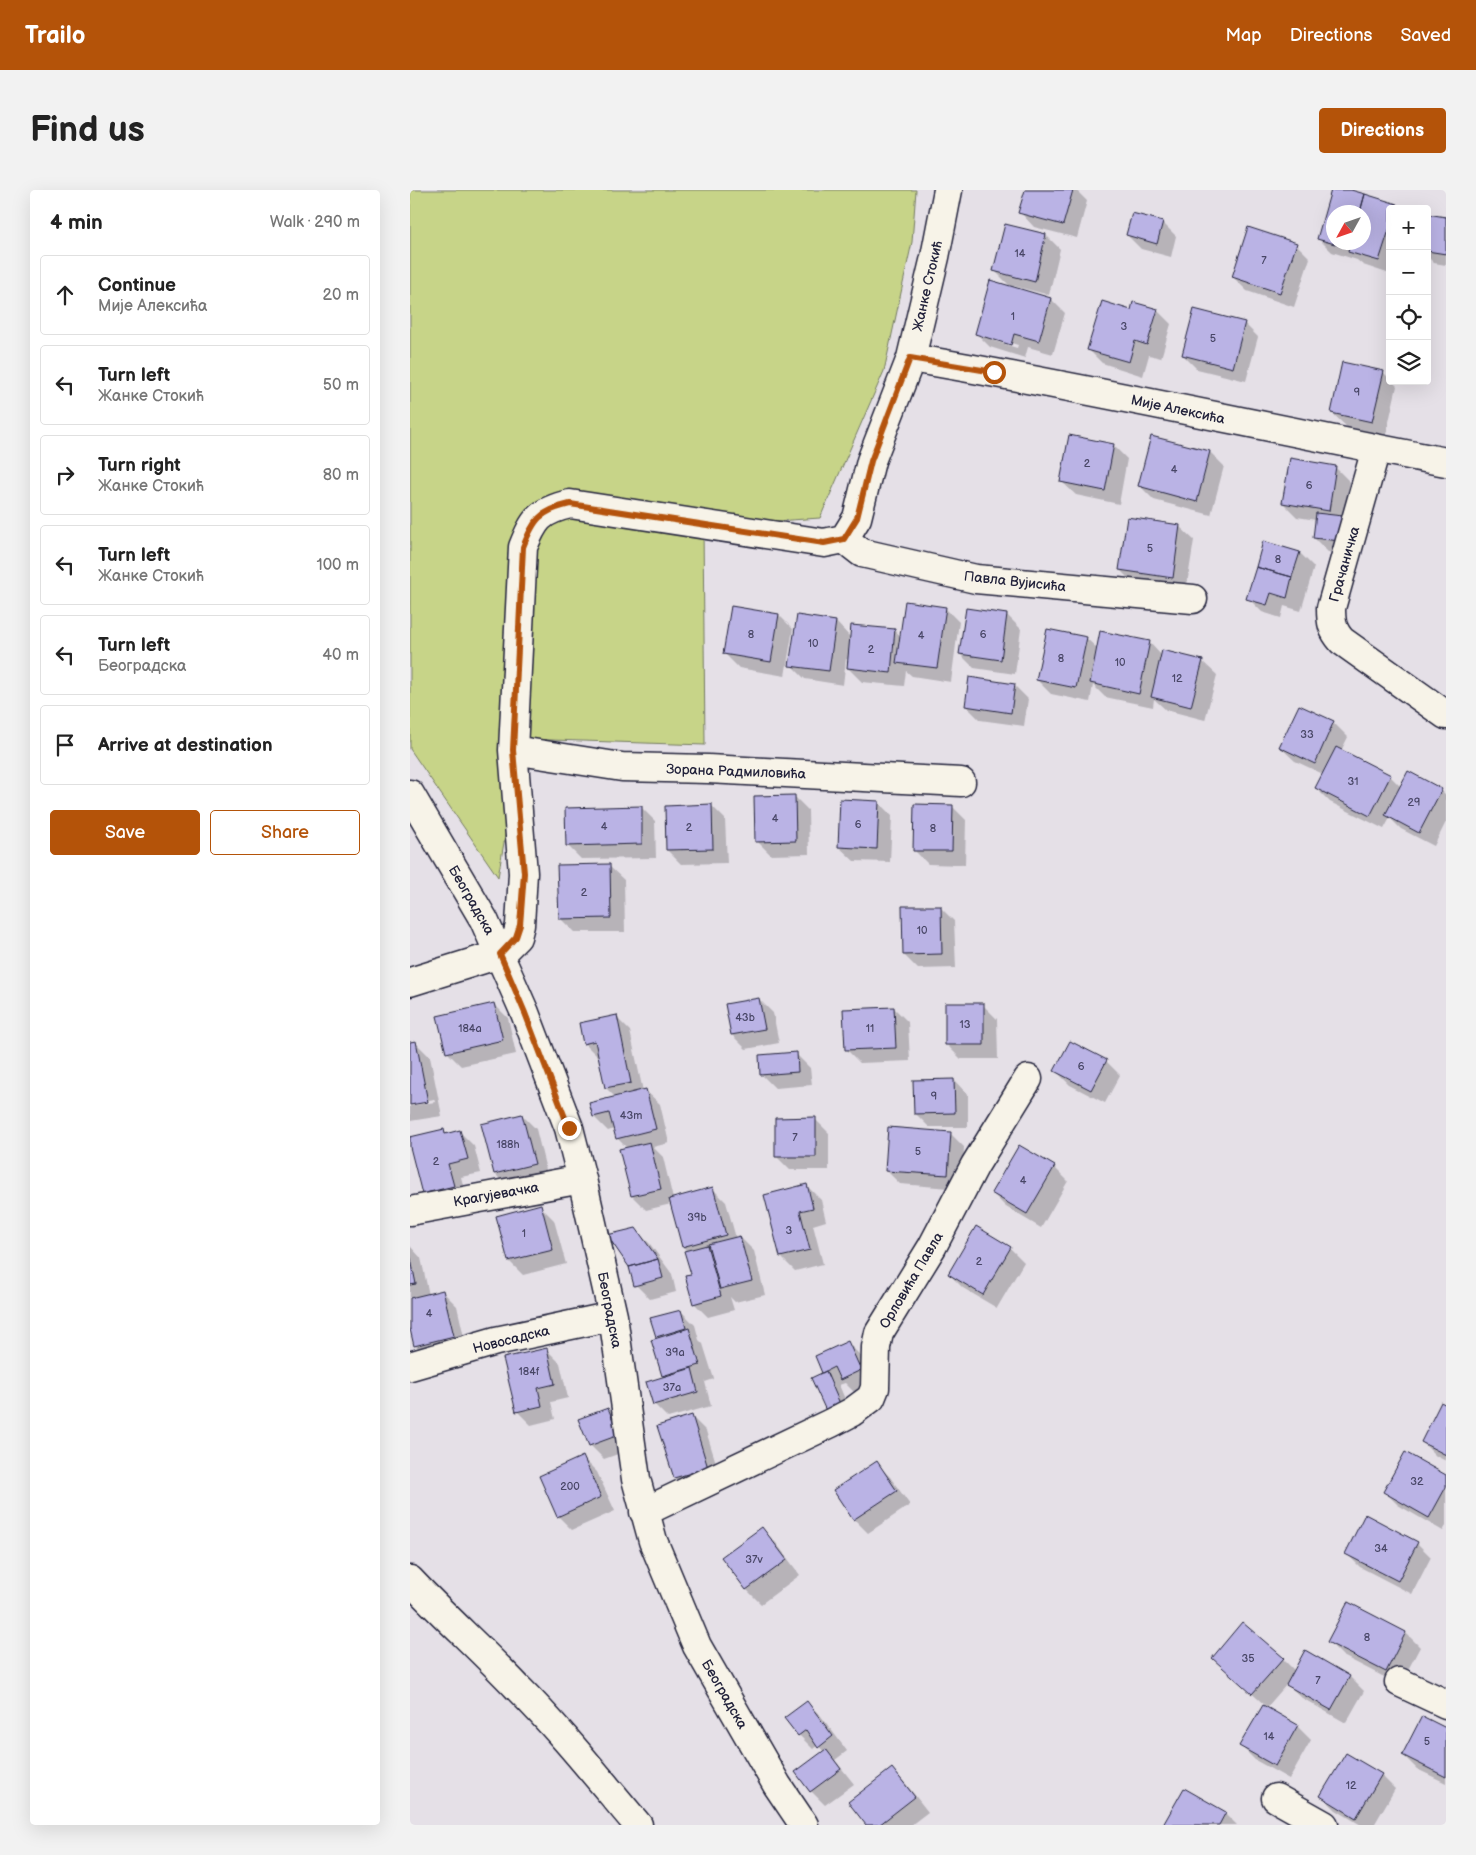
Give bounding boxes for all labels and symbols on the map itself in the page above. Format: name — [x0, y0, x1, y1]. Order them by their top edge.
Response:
north arrow — [1326, 205, 1371, 250]
street label: Жанке Стокић — [909, 239, 946, 333]
house number: 14 — [1015, 247, 1026, 260]
house number: 7 — [1261, 254, 1267, 267]
house number: 1 — [1011, 310, 1015, 323]
house number: 3 — [1121, 320, 1128, 333]
house number: 5 — [1210, 332, 1216, 345]
route start — [983, 361, 1006, 384]
house number: 9 — [1354, 386, 1360, 399]
street label: Мије Алексића — [1129, 391, 1227, 428]
house number: 2 — [1084, 457, 1091, 470]
house number: 4 — [1171, 463, 1178, 476]
house number: 6 — [1306, 479, 1313, 492]
street label: Грачаничка — [1326, 524, 1364, 604]
house number: 5 — [1147, 542, 1153, 555]
house number: 8 — [1275, 553, 1281, 566]
street label: Павла Вујисића — [963, 568, 1067, 595]
house number: 8 — [748, 628, 754, 641]
house number: 6 — [980, 628, 987, 641]
house number: 4 — [918, 629, 925, 642]
house number: 10 — [808, 637, 819, 650]
house number: 2 — [868, 643, 875, 656]
house number: 8 — [1058, 652, 1064, 665]
house number: 10 — [1115, 656, 1126, 669]
house number: 12 — [1172, 672, 1183, 685]
house number: 33 — [1300, 728, 1314, 741]
street label: Зорана Радмиловића — [666, 761, 807, 782]
house number: 31 — [1347, 775, 1359, 788]
house number: 29 — [1408, 796, 1420, 809]
house number: 4 — [772, 812, 779, 825]
house number: 6 — [855, 818, 862, 831]
house number: 4 — [601, 820, 608, 833]
house number: 2 — [686, 821, 693, 834]
house number: 8 — [930, 822, 936, 835]
street label: Београдска — [445, 863, 499, 939]
house number: 2 — [581, 886, 588, 899]
house number: 10 — [917, 924, 928, 937]
house number: 43b — [735, 1011, 755, 1024]
house number: 13 — [959, 1018, 971, 1031]
house number: 184a — [458, 1022, 482, 1035]
house number: 11 — [866, 1022, 874, 1035]
house number: 6 — [1078, 1060, 1085, 1073]
house number: 9 — [931, 1090, 937, 1103]
house number: 43m — [620, 1109, 642, 1122]
route end — [558, 1117, 581, 1140]
house number: 7 — [792, 1131, 798, 1144]
house number: 188h — [496, 1138, 520, 1151]
house number: 5 — [915, 1145, 921, 1158]
house number: 2 — [433, 1155, 440, 1168]
house number: 4 — [1020, 1174, 1027, 1187]
street label: Крагујевачка — [452, 1178, 541, 1210]
house number: 39b — [687, 1211, 707, 1224]
house number: 3 — [786, 1224, 793, 1237]
house number: 1 — [522, 1227, 526, 1240]
street label: Орловића Павла — [876, 1228, 947, 1332]
house number: 2 — [976, 1255, 983, 1268]
street label: Београдска — [594, 1271, 625, 1350]
house number: 4 — [426, 1307, 433, 1320]
street label: Новосадска — [471, 1322, 552, 1357]
house number: 39a — [665, 1346, 685, 1359]
house number: 184f — [519, 1365, 540, 1378]
house number: 37a — [663, 1381, 681, 1394]
house number: 32 — [1410, 1475, 1424, 1488]
house number: 200 — [560, 1480, 580, 1493]
house number: 34 — [1374, 1542, 1388, 1555]
house number: 37v — [745, 1553, 763, 1566]
house number: 8 — [1364, 1631, 1370, 1644]
house number: 35 — [1241, 1652, 1255, 1665]
street label: Београдска — [698, 1657, 752, 1733]
house number: 7 — [1315, 1674, 1321, 1687]
house number: 14 — [1264, 1730, 1275, 1743]
house number: 5 — [1424, 1735, 1430, 1748]
house number: 12 — [1346, 1779, 1357, 1792]

